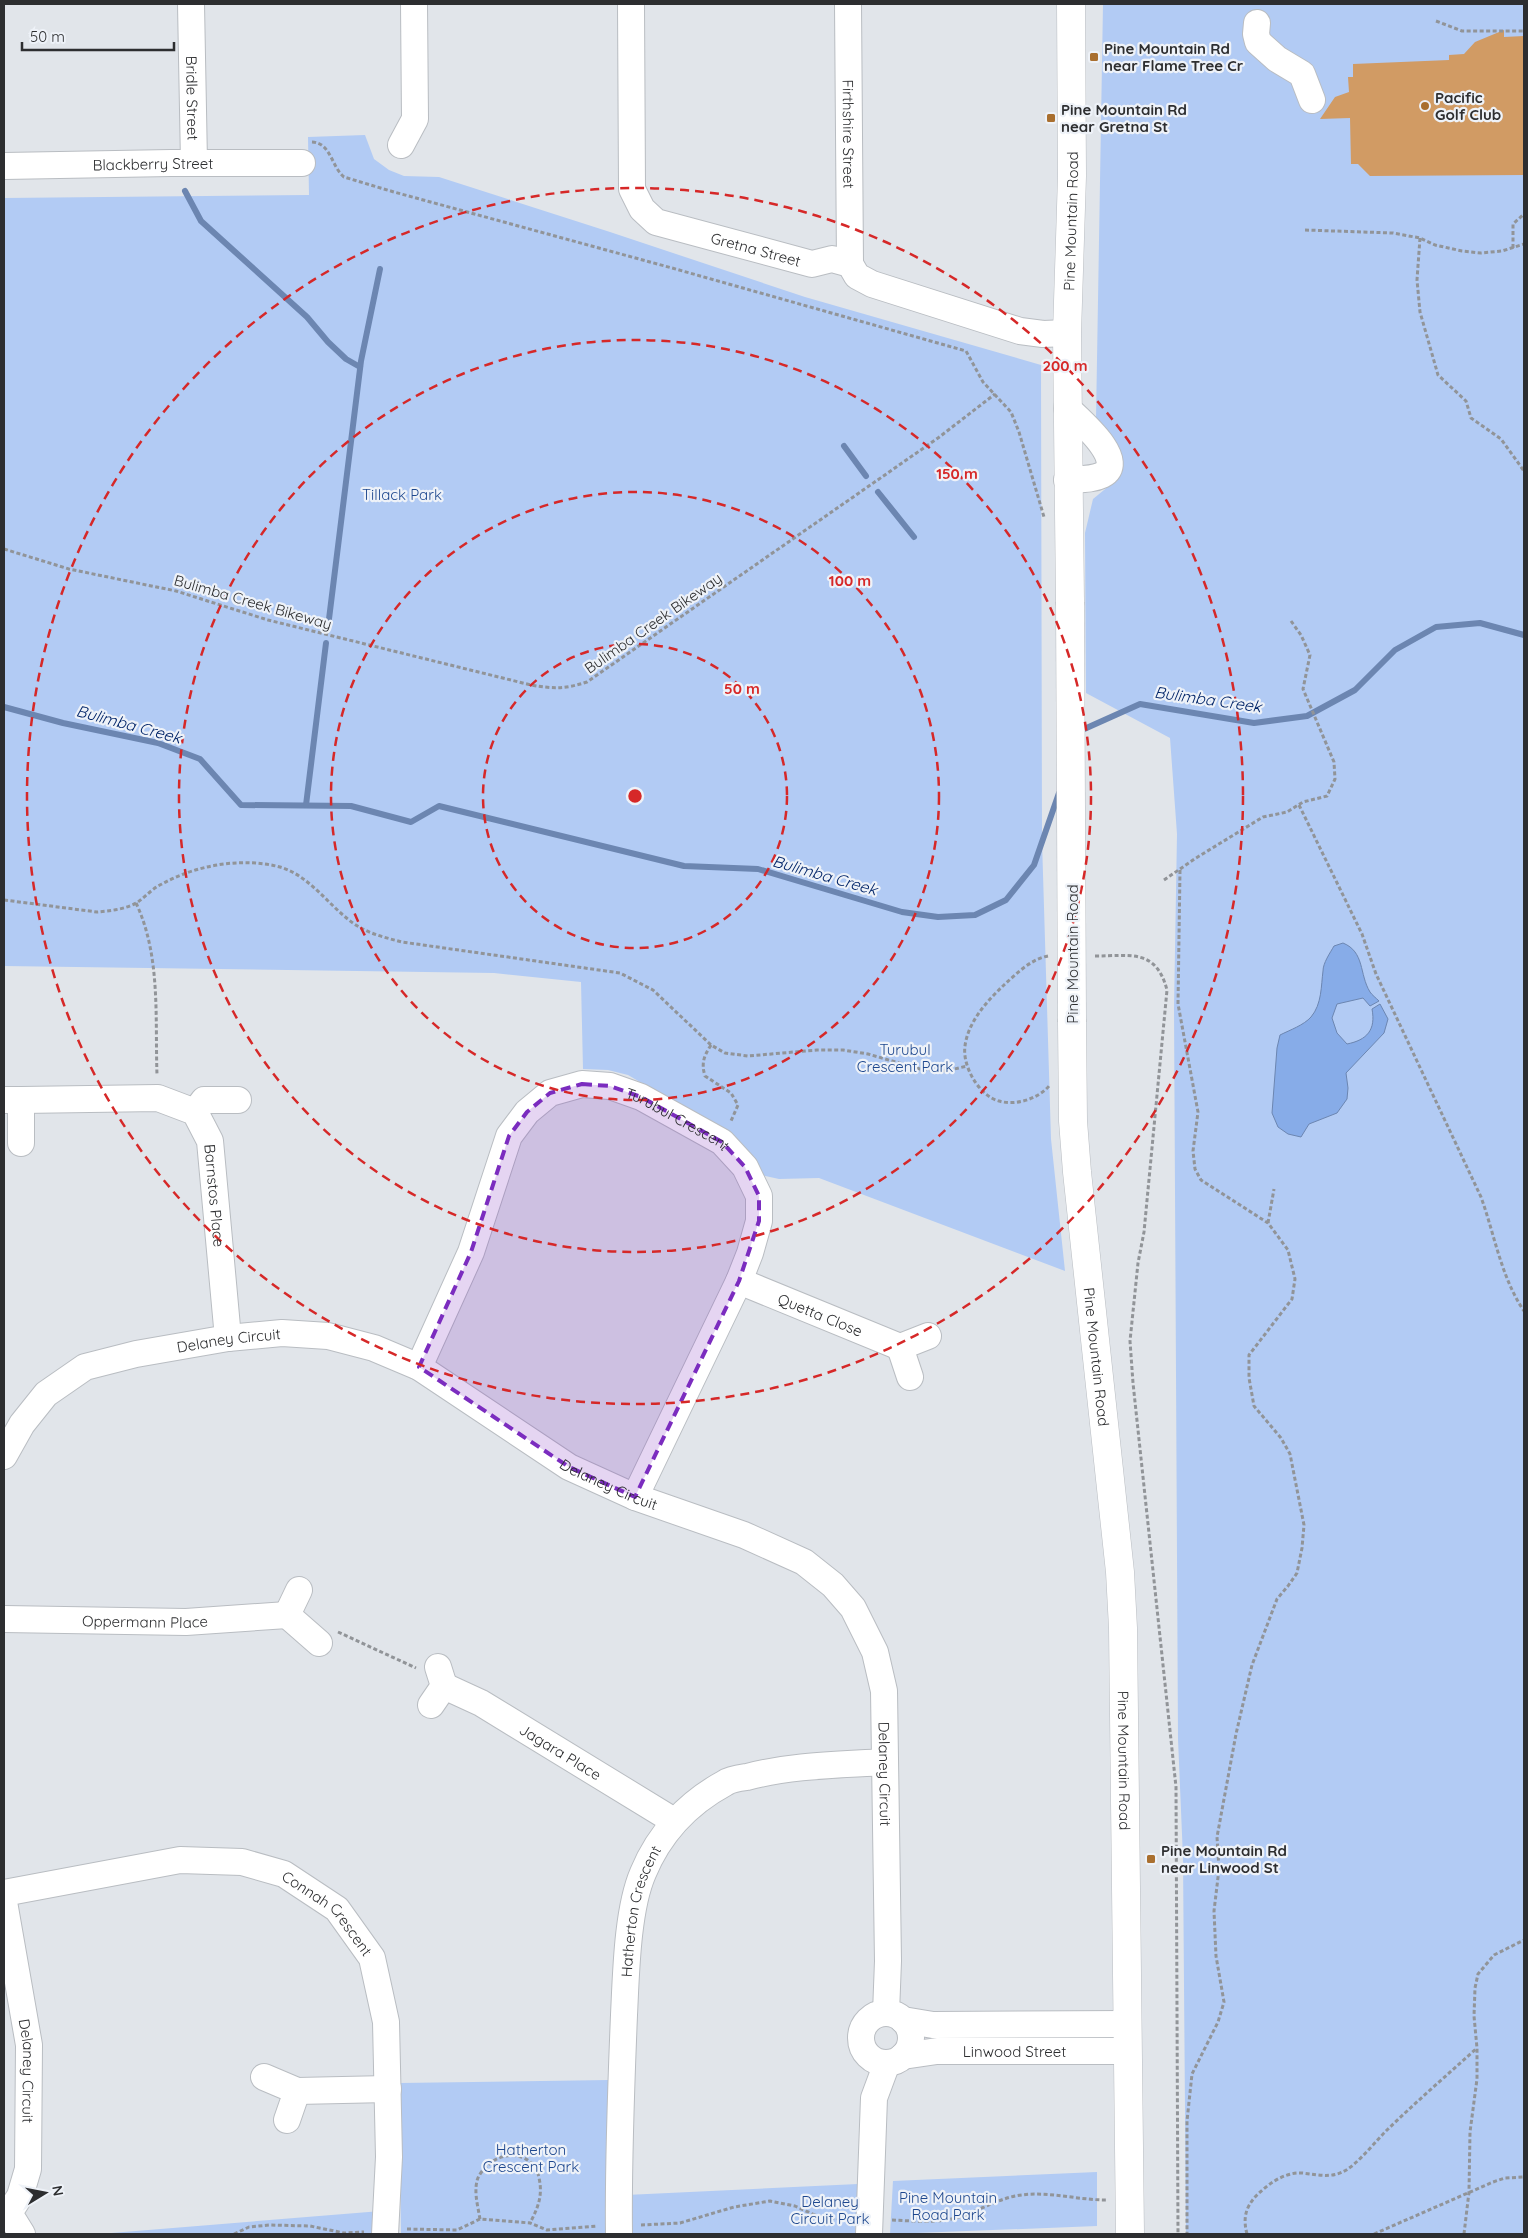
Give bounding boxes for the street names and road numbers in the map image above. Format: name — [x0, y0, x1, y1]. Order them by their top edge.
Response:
street label: Bridle Street — [182, 55, 203, 141]
street label: Firthshire Street — [839, 79, 859, 189]
street label: Pine Mountain Road — [1059, 151, 1082, 291]
street label: Blackberry Street — [92, 153, 213, 174]
street label: Gretna Street — [709, 228, 803, 270]
street label: Bulimba Creek Bikeway — [581, 568, 725, 678]
street label: Bulimba Creek Bikeway — [172, 570, 334, 634]
street label: Pine Mountain Road — [1063, 884, 1082, 1024]
street label: Turubul Crescent — [623, 1083, 734, 1154]
street label: Barnstos Place — [201, 1143, 229, 1248]
street label: Pine Mountain Road — [1080, 1286, 1114, 1427]
street label: Quetta Close — [775, 1289, 866, 1340]
street label: Delaney Circuit — [175, 1324, 281, 1356]
street label: Delaney Circuit — [556, 1454, 660, 1514]
street label: Oppermann Place — [82, 1611, 209, 1632]
street label: Pine Mountain Road — [1114, 1691, 1135, 1830]
street label: Jagara Place — [516, 1719, 605, 1784]
street label: Delaney Circuit — [875, 1721, 896, 1826]
street label: Hatherton Crescent — [616, 1842, 665, 1978]
street label: Connah Crescent — [279, 1866, 377, 1959]
street label: Delaney Circuit — [15, 2017, 39, 2123]
street label: Linwood Street — [963, 2042, 1066, 2061]

